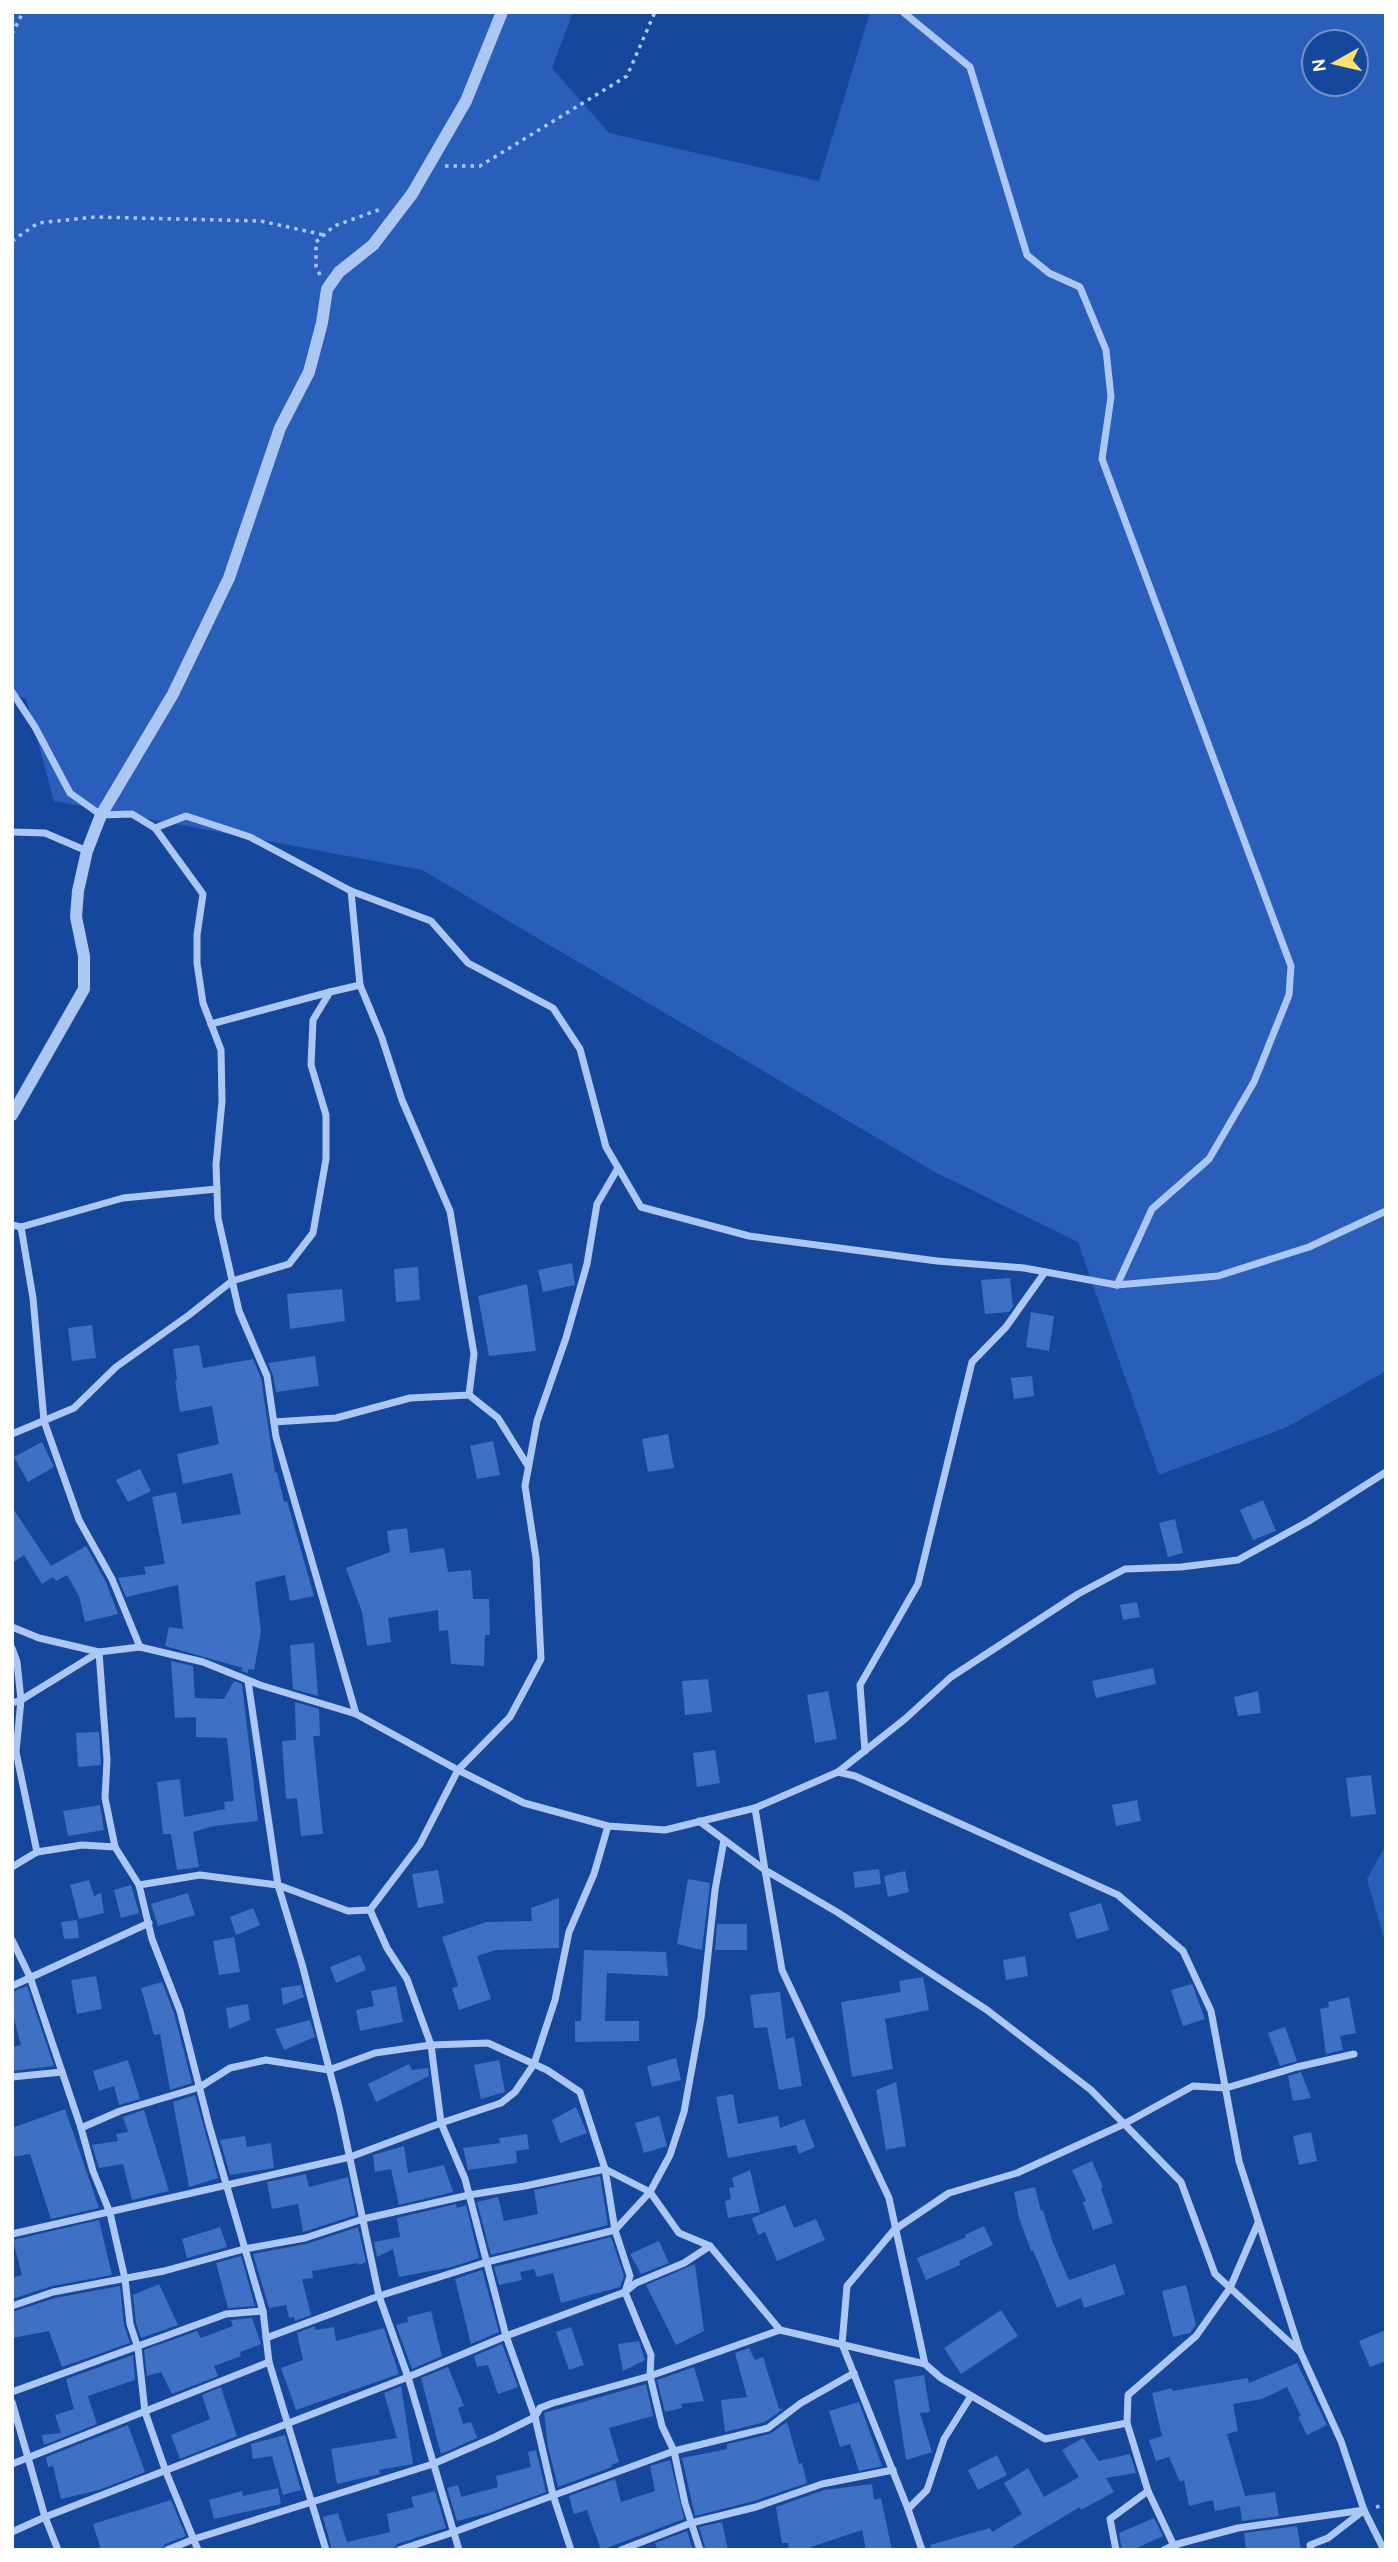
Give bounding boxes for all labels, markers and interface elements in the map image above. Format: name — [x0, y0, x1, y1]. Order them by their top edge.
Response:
north arrow — [1300, 28, 1370, 98]
text: N — [1307, 57, 1331, 74]

